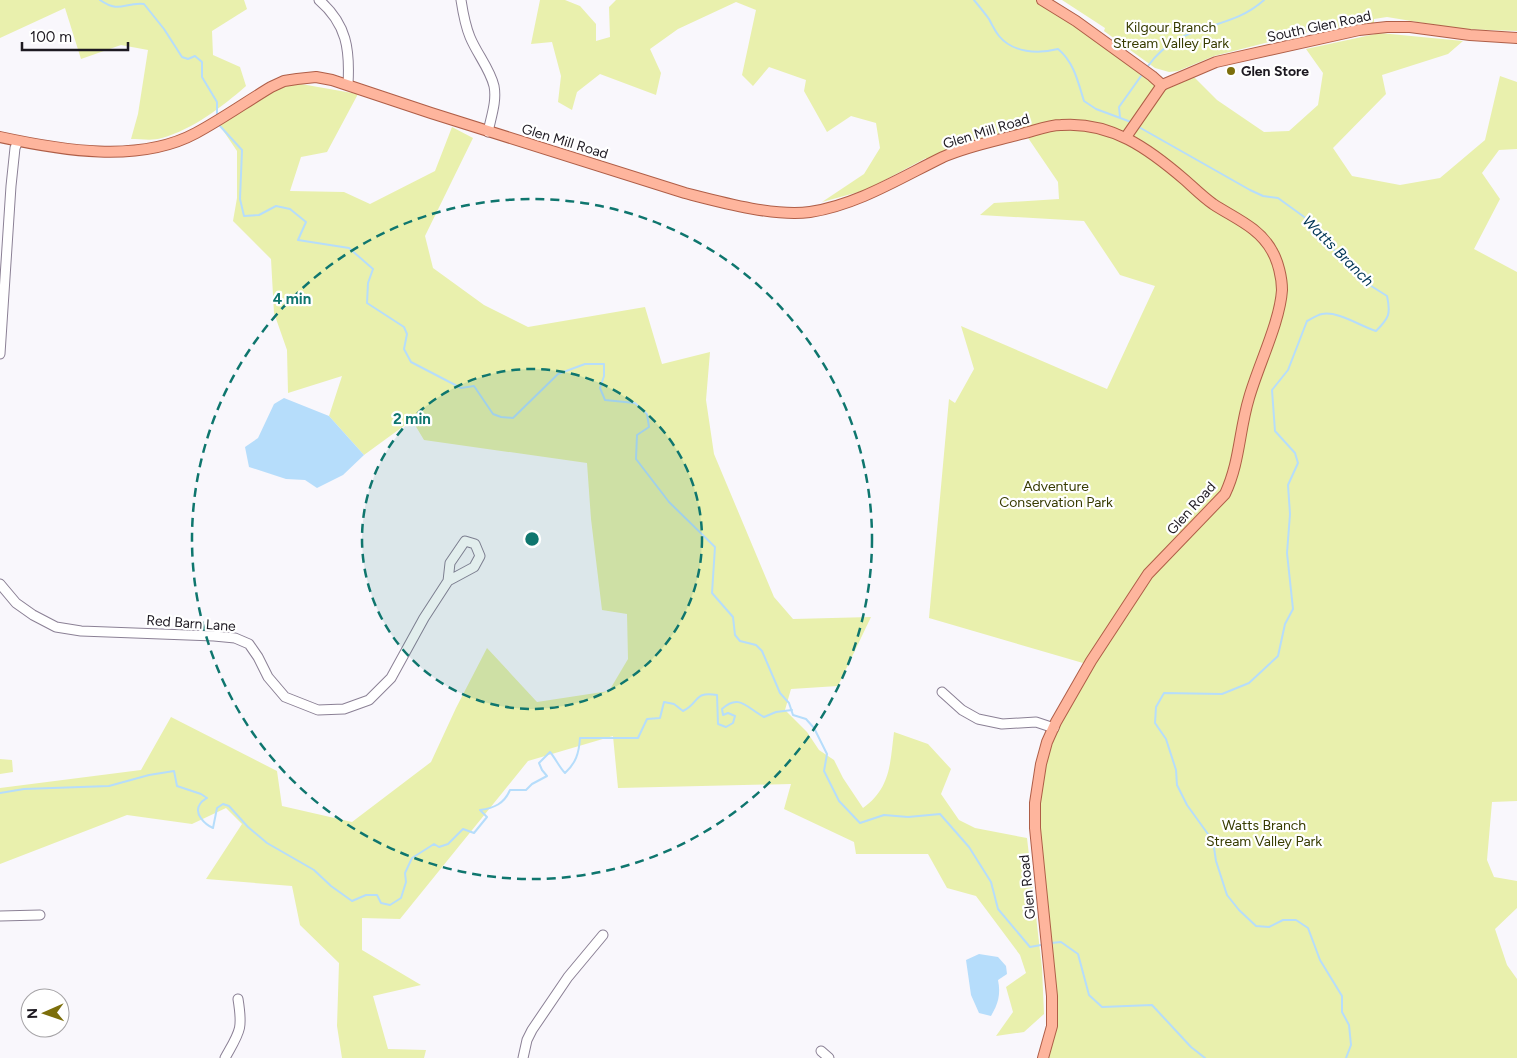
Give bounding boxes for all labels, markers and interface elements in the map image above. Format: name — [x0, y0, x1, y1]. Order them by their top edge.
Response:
street label: South Glen Road — [1266, 7, 1373, 46]
park label: Kilgour Branch Stream Valley Park — [1113, 19, 1229, 52]
scale bar — [22, 20, 129, 52]
text: 100 m — [30, 28, 72, 46]
place label: Glen Store — [1241, 63, 1309, 80]
marker: Glen Store — [1225, 65, 1237, 77]
street label: Glen Mill Road — [941, 110, 1031, 153]
street label: Glen Mill Road — [520, 120, 610, 163]
water label: Watts Branch — [1299, 212, 1377, 290]
text: 4 min — [273, 290, 311, 308]
text: 2 min — [393, 410, 431, 428]
park label: Adventure Conservation Park — [999, 478, 1113, 511]
street label: Glen Road — [1163, 479, 1219, 538]
centre of rings — [523, 530, 541, 548]
street label: Red Barn Lane — [146, 612, 237, 635]
park label: Watts Branch Stream Valley Park — [1206, 817, 1322, 850]
street label: Glen Road — [1016, 854, 1039, 920]
north arrow — [20, 988, 70, 1038]
text: N — [24, 1008, 41, 1019]

